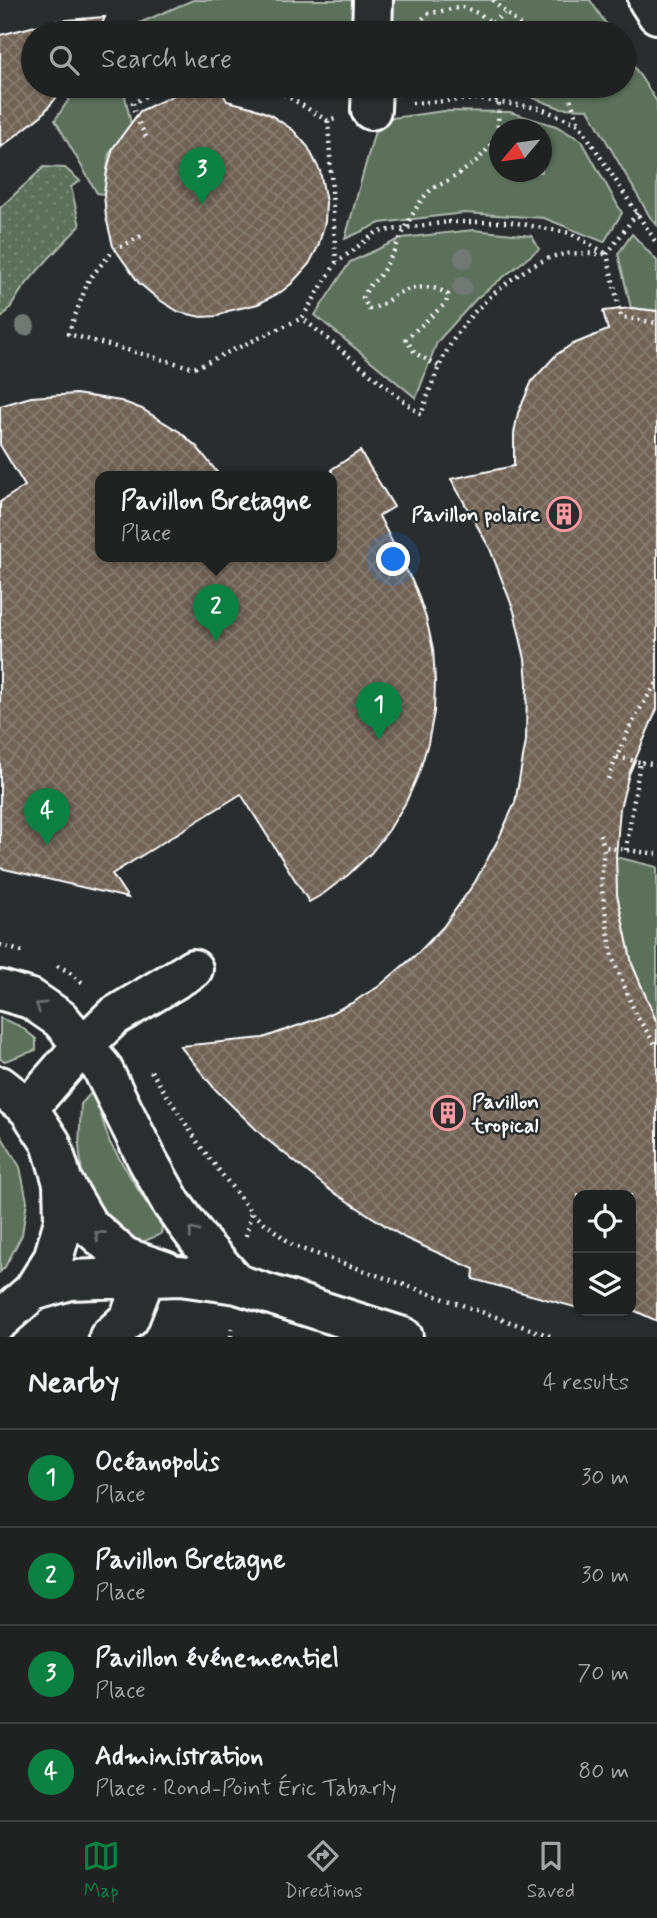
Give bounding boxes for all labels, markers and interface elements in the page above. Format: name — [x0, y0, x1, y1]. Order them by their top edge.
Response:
search box — [21, 21, 636, 98]
icon: search — [45, 41, 83, 79]
text: Search here — [101, 43, 232, 77]
north arrow — [489, 119, 552, 182]
pin: 3 — [179, 147, 225, 205]
popup — [95, 471, 337, 562]
text: Pavillon Bretagne — [121, 485, 311, 519]
building icon: Pavillon polaire — [545, 495, 583, 533]
place label: Pavillon polaire — [411, 501, 541, 529]
text: Place — [121, 519, 171, 549]
your location — [376, 542, 410, 576]
pin: 2 — [193, 584, 239, 642]
pin: 1 — [356, 682, 402, 740]
pin: 4 — [24, 788, 70, 846]
one-way arrow — [35, 1002, 48, 1014]
place label: Pavillon tropical — [471, 1088, 539, 1140]
building icon: Pavillon tropical — [429, 1094, 467, 1132]
map controls — [573, 1190, 636, 1316]
button: locate — [573, 1190, 636, 1253]
one-way arrow — [189, 1227, 201, 1240]
one-way arrow — [94, 1230, 107, 1243]
button: layers — [573, 1253, 636, 1316]
text: Nearby — [28, 1363, 119, 1402]
text: 4 results — [543, 1368, 629, 1398]
text: Océanopolis — [95, 1446, 220, 1480]
text: 1 — [46, 1463, 56, 1493]
text: 30 m — [581, 1463, 629, 1493]
text: Place — [95, 1480, 146, 1510]
text: Pavillon Bretagne — [95, 1544, 285, 1578]
text: 2 — [45, 1561, 57, 1591]
text: 30 m — [581, 1561, 629, 1591]
text: Place — [95, 1578, 146, 1608]
text: Pavillon événementiel — [95, 1642, 339, 1676]
text: 3 — [46, 1659, 56, 1689]
text: 70 m — [577, 1659, 629, 1689]
text: Place — [95, 1676, 146, 1706]
text: Administration — [95, 1740, 263, 1774]
text: 4 — [44, 1757, 58, 1787]
text: 80 m — [578, 1757, 629, 1787]
text: Place · Rond-Point Éric Tabarly — [95, 1774, 397, 1804]
tab: Map — [82, 1837, 120, 1904]
tab: Directions — [284, 1837, 363, 1904]
tab: Saved — [527, 1837, 575, 1904]

